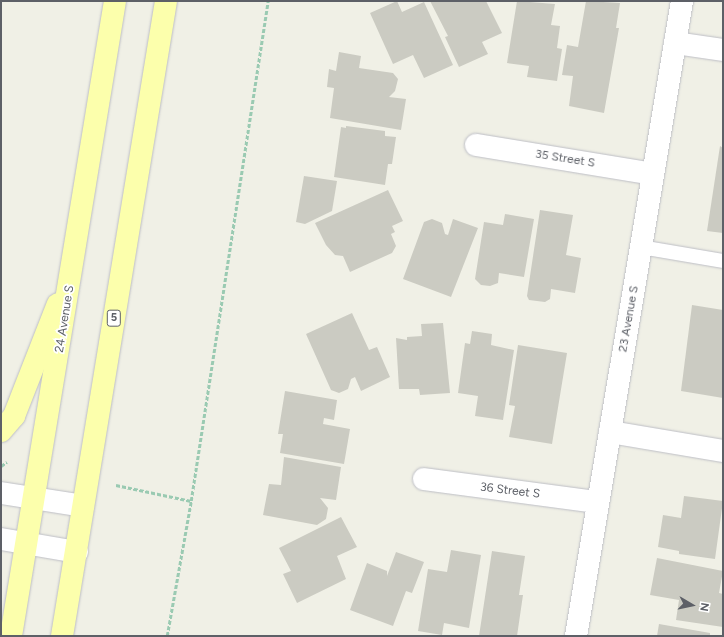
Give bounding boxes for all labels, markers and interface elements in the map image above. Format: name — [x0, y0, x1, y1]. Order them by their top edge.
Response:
street label: 35 Street S — [534, 147, 596, 171]
street label: 24 Avenue S — [53, 284, 77, 354]
street label: 23 Avenue S — [616, 285, 642, 353]
road number: 5 — [106, 309, 122, 327]
street label: 36 Street S — [479, 480, 541, 502]
north arrow — [672, 585, 712, 625]
text: N — [697, 602, 711, 612]

